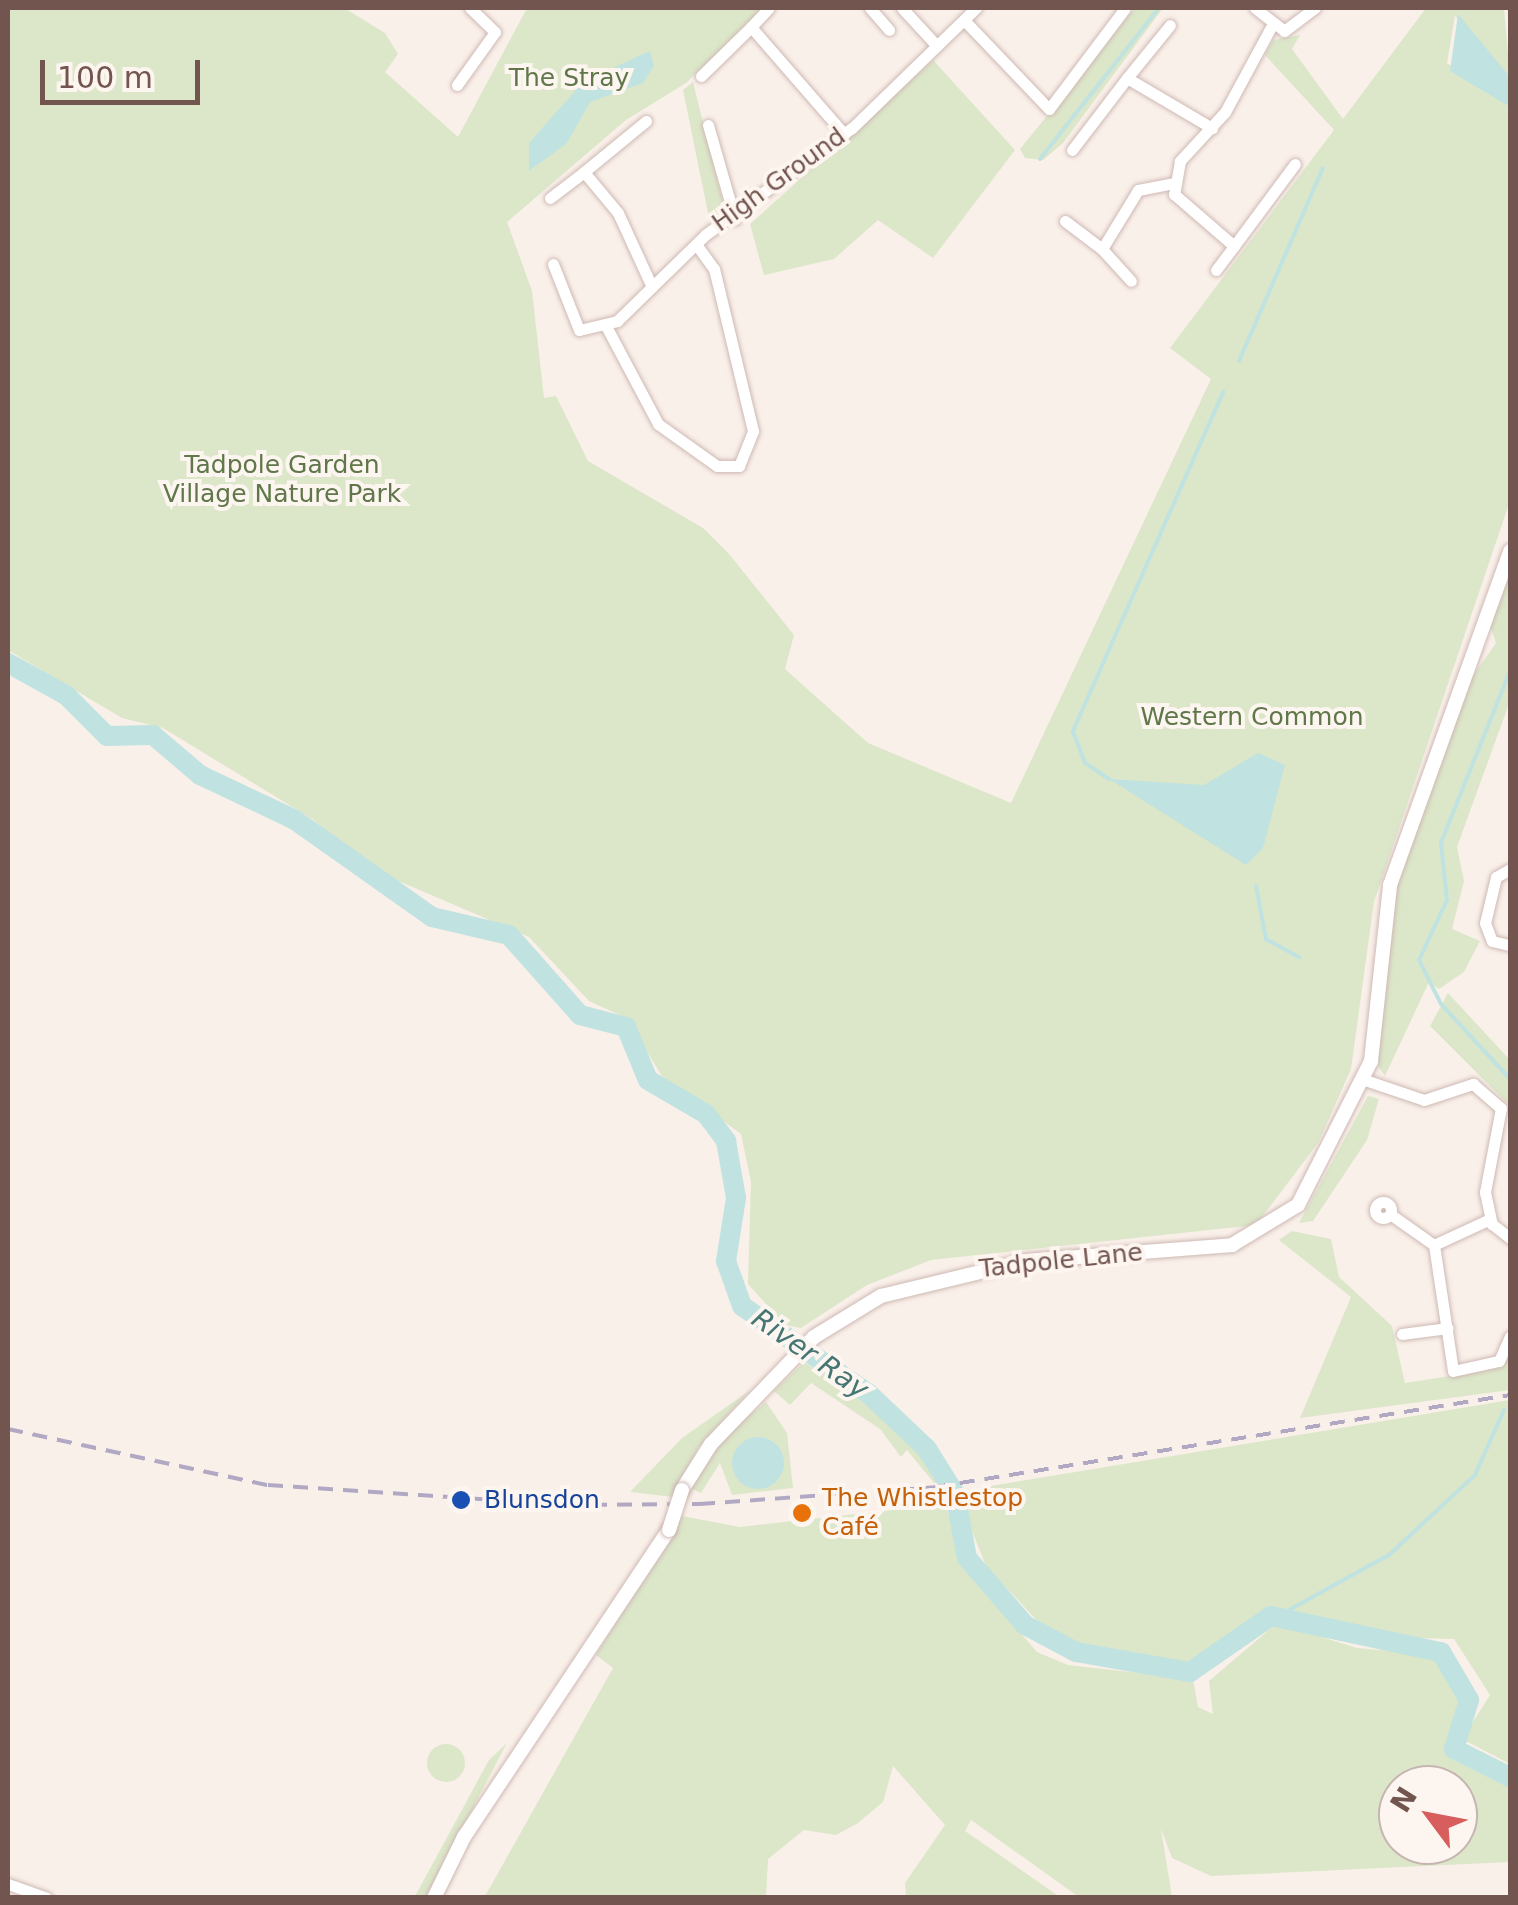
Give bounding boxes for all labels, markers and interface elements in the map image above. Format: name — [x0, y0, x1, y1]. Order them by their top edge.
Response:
scale bar — [45, 40, 205, 102]
text: 100 m — [57, 60, 153, 95]
park label: The Stray — [509, 63, 629, 93]
street label: High Ground — [707, 122, 851, 238]
park label: Tadpole Garden Village Nature Park — [163, 451, 401, 510]
park label: Western Common — [1140, 702, 1364, 732]
street label: Tadpole Lane — [978, 1237, 1144, 1285]
water label: River Ray — [745, 1302, 875, 1406]
place label: The Whistlestop Café — [822, 1484, 1023, 1543]
place label: Blunsdon — [484, 1485, 600, 1515]
marker: Blunsdon — [448, 1487, 474, 1513]
marker: The Whistlestop Café — [791, 1502, 813, 1524]
north arrow — [1378, 1765, 1478, 1865]
text: N — [1384, 1781, 1424, 1819]

